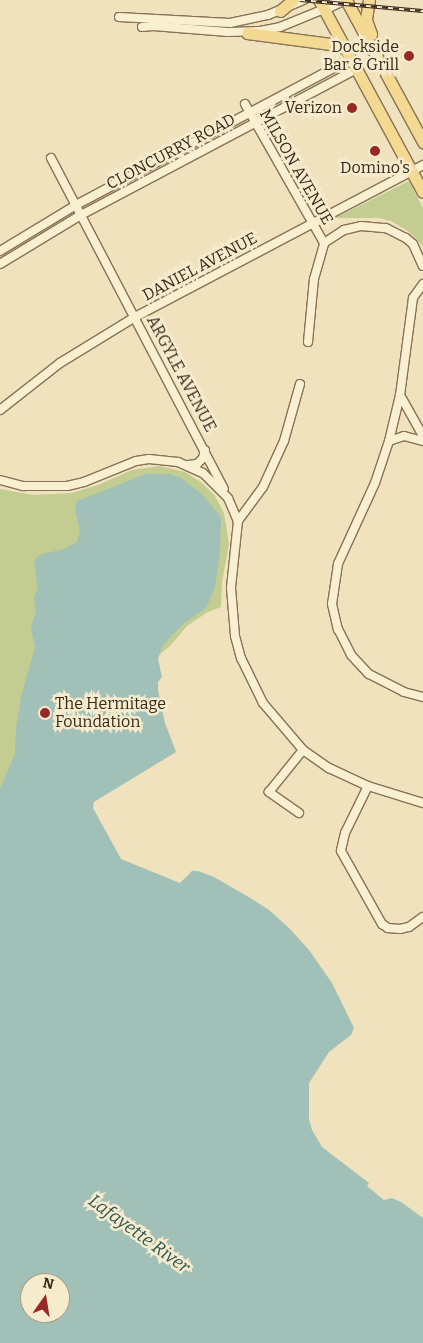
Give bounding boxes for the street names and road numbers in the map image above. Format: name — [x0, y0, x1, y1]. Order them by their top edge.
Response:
street label: MILSON AVENUE — [255, 106, 337, 228]
street label: CLONCURRY ROAD — [103, 110, 239, 194]
street label: DANIEL AVENUE — [139, 229, 261, 305]
street label: ARGYLE AVENUE — [142, 313, 220, 435]

